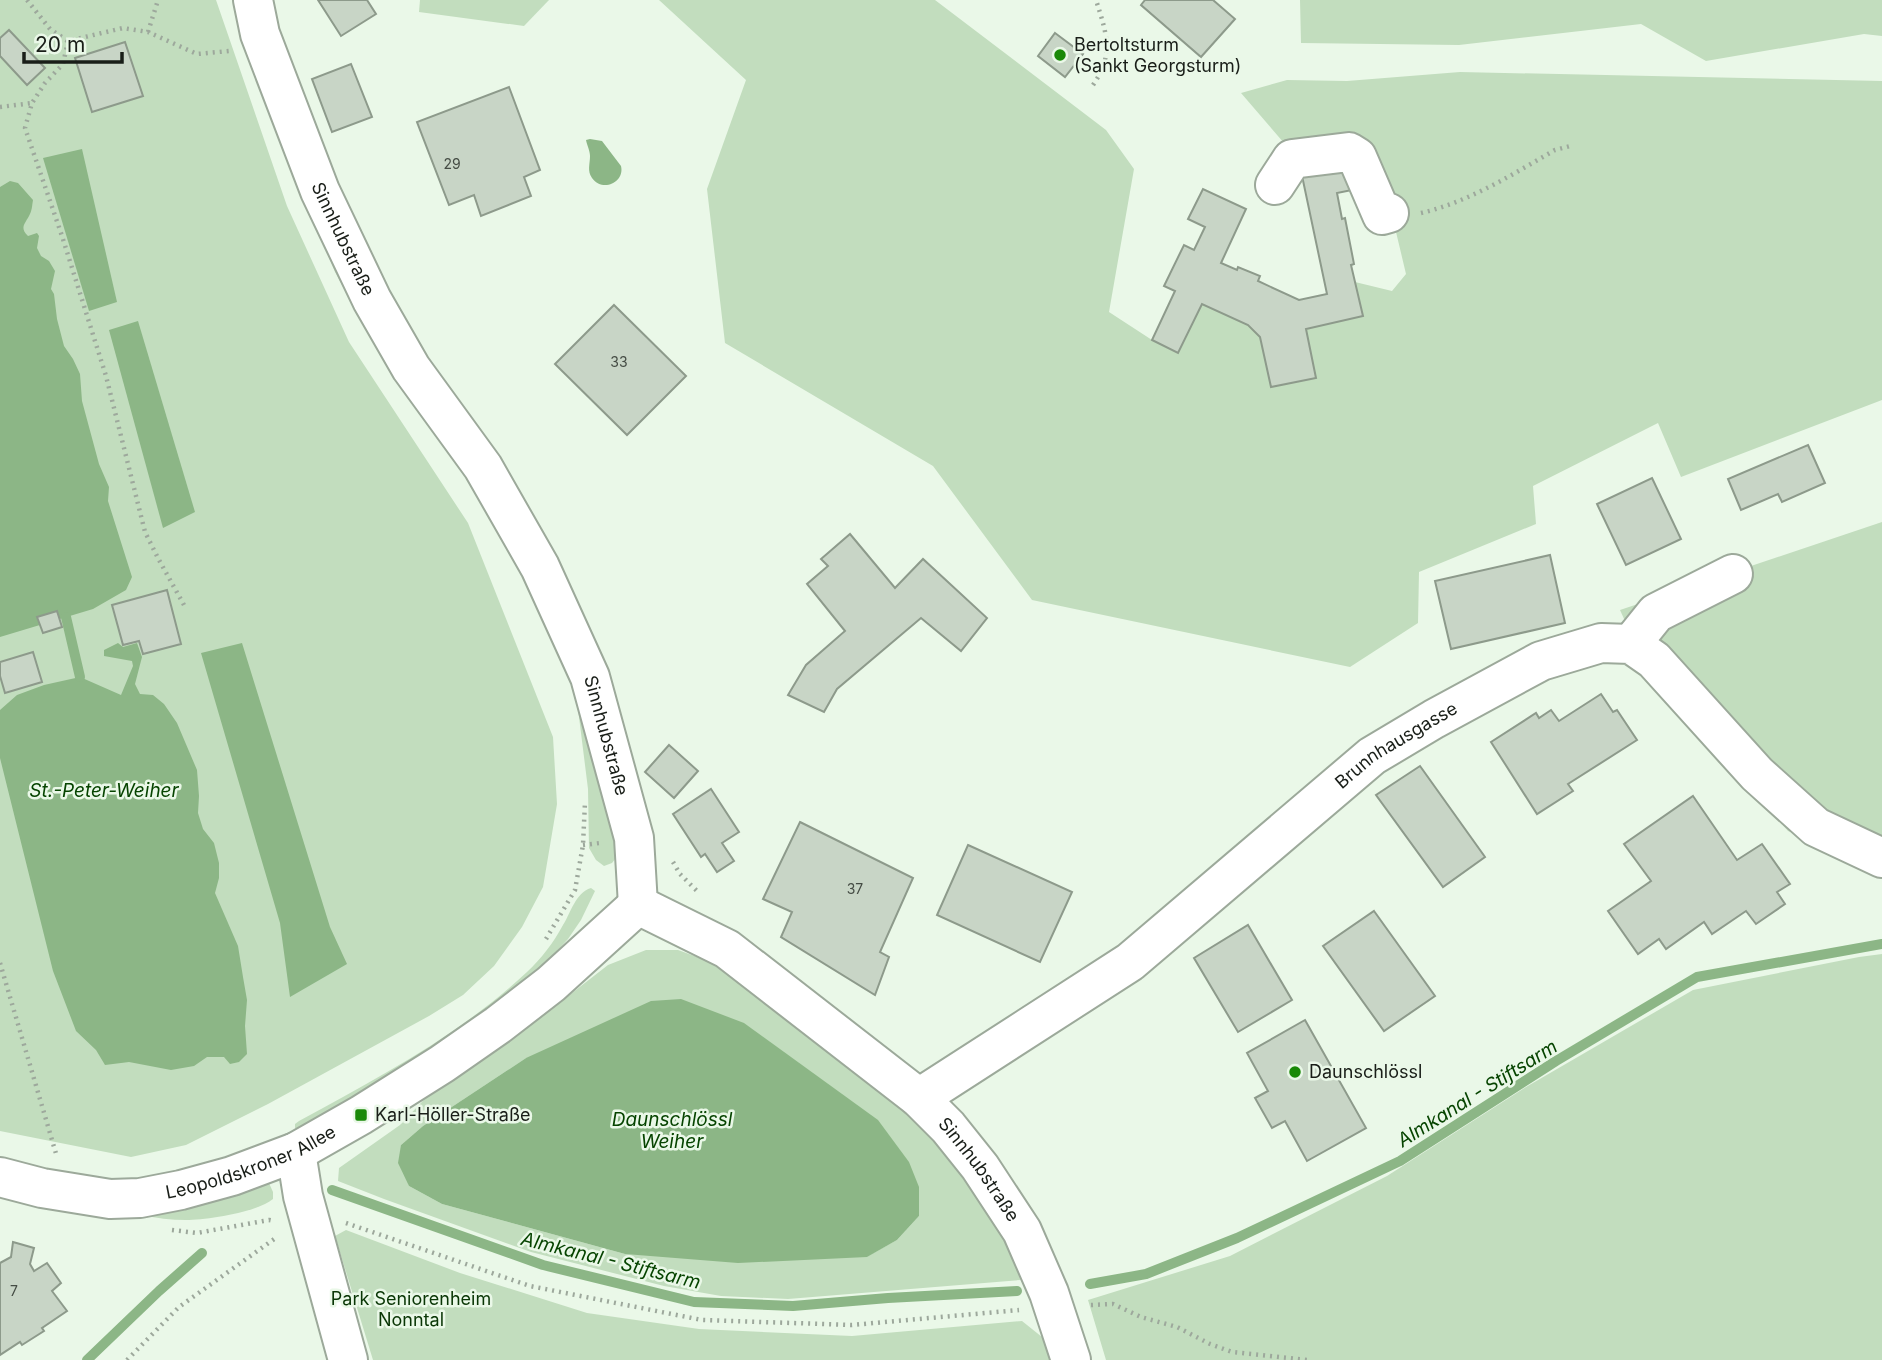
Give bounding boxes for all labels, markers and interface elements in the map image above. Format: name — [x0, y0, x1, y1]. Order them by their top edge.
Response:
scale bar — [24, 21, 122, 65]
text: 20 m — [35, 32, 85, 57]
place label: Bertoltsturm (Sankt Georgsturm) — [1074, 34, 1241, 76]
marker: Bertoltsturm (Sankt Georgsturm) — [1052, 47, 1068, 63]
house number: 29 — [443, 155, 461, 172]
street label: Sinnhubstraße — [308, 179, 379, 299]
house number: 33 — [610, 353, 628, 370]
street label: Sinnhubstraße — [580, 673, 633, 798]
street label: Brunnhausgasse — [1331, 697, 1461, 793]
water label: St.-Peter-Weiher — [29, 779, 180, 802]
house number: 37 — [847, 880, 863, 897]
water label: Almkanal - Stiftsarm — [1392, 1035, 1561, 1153]
place label: Daunschlössl — [1309, 1061, 1422, 1082]
marker: Daunschlössl — [1287, 1064, 1303, 1080]
place label: Karl-Höller-Straße — [375, 1104, 531, 1125]
marker: Karl-Höller-Straße — [353, 1107, 369, 1123]
water label: Daunschlössl Weiher — [612, 1108, 733, 1153]
street label: Sinnhubstraße — [935, 1113, 1024, 1225]
street label: Leopoldskroner Allee — [164, 1121, 339, 1203]
water label: Almkanal - Stiftsarm — [518, 1227, 703, 1294]
house number: 7 — [10, 1282, 18, 1299]
park label: Park Seniorenheim Nonntal — [331, 1288, 491, 1330]

